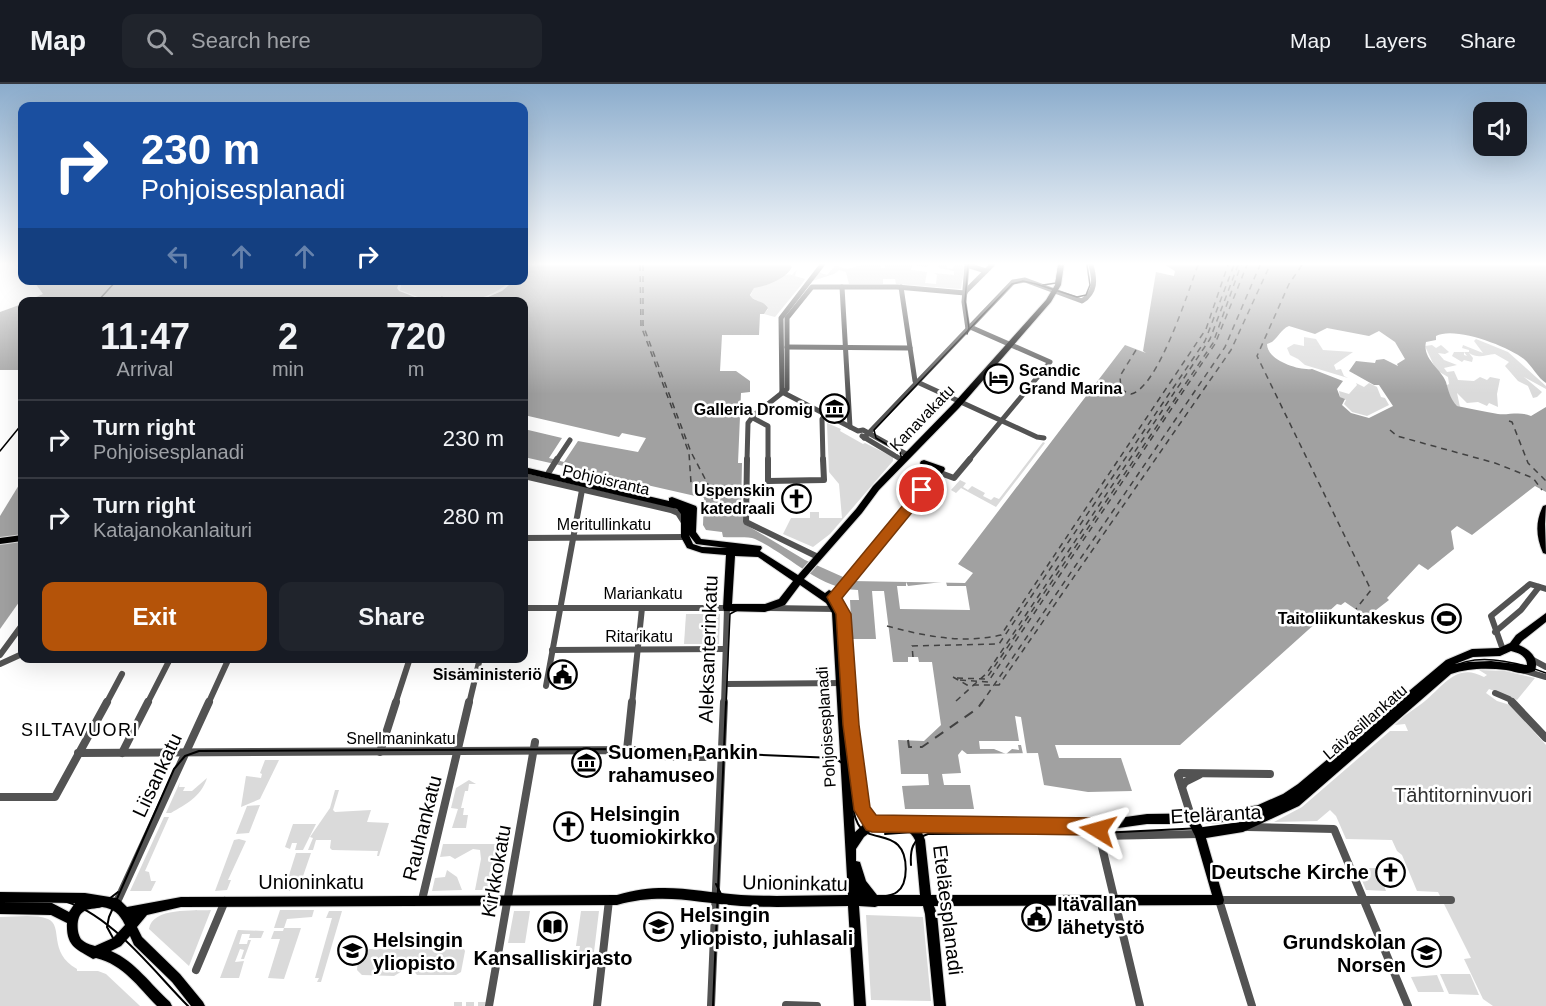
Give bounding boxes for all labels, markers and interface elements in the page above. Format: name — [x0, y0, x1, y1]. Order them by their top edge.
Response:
search box — [122, 14, 542, 68]
text: Map — [30, 25, 86, 56]
icon: search — [143, 25, 176, 58]
text: Search here — [191, 28, 311, 53]
text: Map — [1290, 29, 1331, 52]
text: Layers — [1364, 29, 1427, 52]
text: Share — [1460, 29, 1516, 52]
map controls — [1473, 102, 1527, 156]
button: sound — [1473, 102, 1527, 156]
icon: right — [42, 126, 120, 204]
text: 230 m — [141, 126, 260, 173]
text: Pohjoisesplanadi — [141, 175, 345, 205]
icon: left — [162, 240, 195, 273]
icon: ahead — [225, 240, 258, 273]
icon: ahead — [288, 240, 321, 273]
icon: right — [351, 240, 384, 273]
text: 11:47 — [100, 316, 190, 357]
text: 2 — [278, 316, 298, 357]
text: 720 — [386, 316, 446, 357]
text: Arrival — [117, 358, 173, 380]
text: min — [272, 358, 304, 380]
text: m — [408, 358, 424, 380]
place label: Scandic Grand Marina — [1019, 362, 1122, 397]
hotel icon: Scandic Grand Marina — [982, 363, 1014, 395]
street label: Kanavakatu — [887, 382, 957, 454]
museum icon: Galleria Dromig — [818, 393, 850, 425]
place label: Galleria Dromig — [694, 401, 813, 418]
text: Turn right — [93, 415, 195, 440]
icon: right — [42, 423, 75, 456]
text: 230 m — [443, 426, 504, 451]
text: Pohjoisesplanadi — [93, 441, 244, 463]
street label: Pohjoisranta — [561, 462, 651, 498]
pin — [896, 464, 947, 515]
icon: arrive — [905, 473, 938, 506]
place label: Uspenskin katedraali — [694, 482, 775, 517]
church icon: Uspenskin katedraali — [780, 483, 812, 515]
text: Turn right — [93, 493, 195, 518]
icon: right — [42, 501, 75, 534]
text: 280 m — [443, 504, 504, 529]
street label: Meritullinkatu — [557, 516, 651, 533]
text: Katajanokanlaituri — [93, 519, 252, 541]
street label: Aleksanterinkatu — [694, 575, 722, 723]
button: Exit — [42, 582, 267, 651]
button: Share — [279, 582, 504, 651]
street label: Mariankatu — [603, 585, 683, 602]
sports icon: Taitoliikuntakeskus — [1430, 602, 1462, 634]
place label: Taitoliikuntakeskus — [1278, 610, 1425, 627]
street label: Ritarikatu — [605, 628, 673, 645]
public building icon: Sisäministeriö — [547, 658, 579, 690]
place label: Sisäministeriö — [433, 666, 542, 683]
street label: Pohjoisesplanadi — [813, 666, 839, 788]
street label: Laivasillankatu — [1320, 681, 1410, 763]
district label: SILTAVUORI — [21, 720, 139, 740]
street label: Liisankatu — [128, 730, 186, 820]
street label: Snellmaninkatu — [346, 730, 456, 747]
place label: Suomen Pankin rahamuseo — [608, 741, 758, 786]
museum icon: Suomen Pankin rahamuseo — [571, 747, 603, 779]
street label: Rauhankatu — [398, 773, 446, 883]
park label: Tähtitorninvuori — [1394, 784, 1532, 806]
position arrow — [1066, 798, 1130, 862]
street label: Eteläranta — [1170, 801, 1263, 827]
place label: Helsingin tuomiokirkko — [590, 803, 716, 848]
church icon: Helsingin tuomiokirkko — [553, 810, 585, 842]
street label: Kirkkokatu — [477, 823, 515, 919]
street label: Eteläesplanadi — [929, 844, 967, 976]
church icon: Deutsche Kirche — [1374, 856, 1406, 888]
place label: Deutsche Kirche — [1211, 861, 1369, 883]
street label: Unioninkatu — [258, 871, 364, 893]
street label: Unioninkatu — [742, 871, 848, 895]
place label: Itävallan lähetystö — [1057, 893, 1145, 938]
public building icon: Itävallan lähetystö — [1020, 900, 1052, 932]
place label: Helsingin yliopisto, juhlasali — [680, 904, 853, 949]
school or university icon: Helsingin yliopisto, juhlasali — [643, 910, 675, 942]
library icon: Kansalliskirjasto — [537, 911, 569, 943]
place label: Helsingin yliopisto — [373, 929, 463, 974]
place label: Grundskolan Norsen — [1283, 931, 1406, 976]
school or university icon: Helsingin yliopisto — [336, 935, 368, 967]
school or university icon: Grundskolan Norsen — [1411, 937, 1443, 969]
place label: Kansalliskirjasto — [474, 947, 632, 969]

